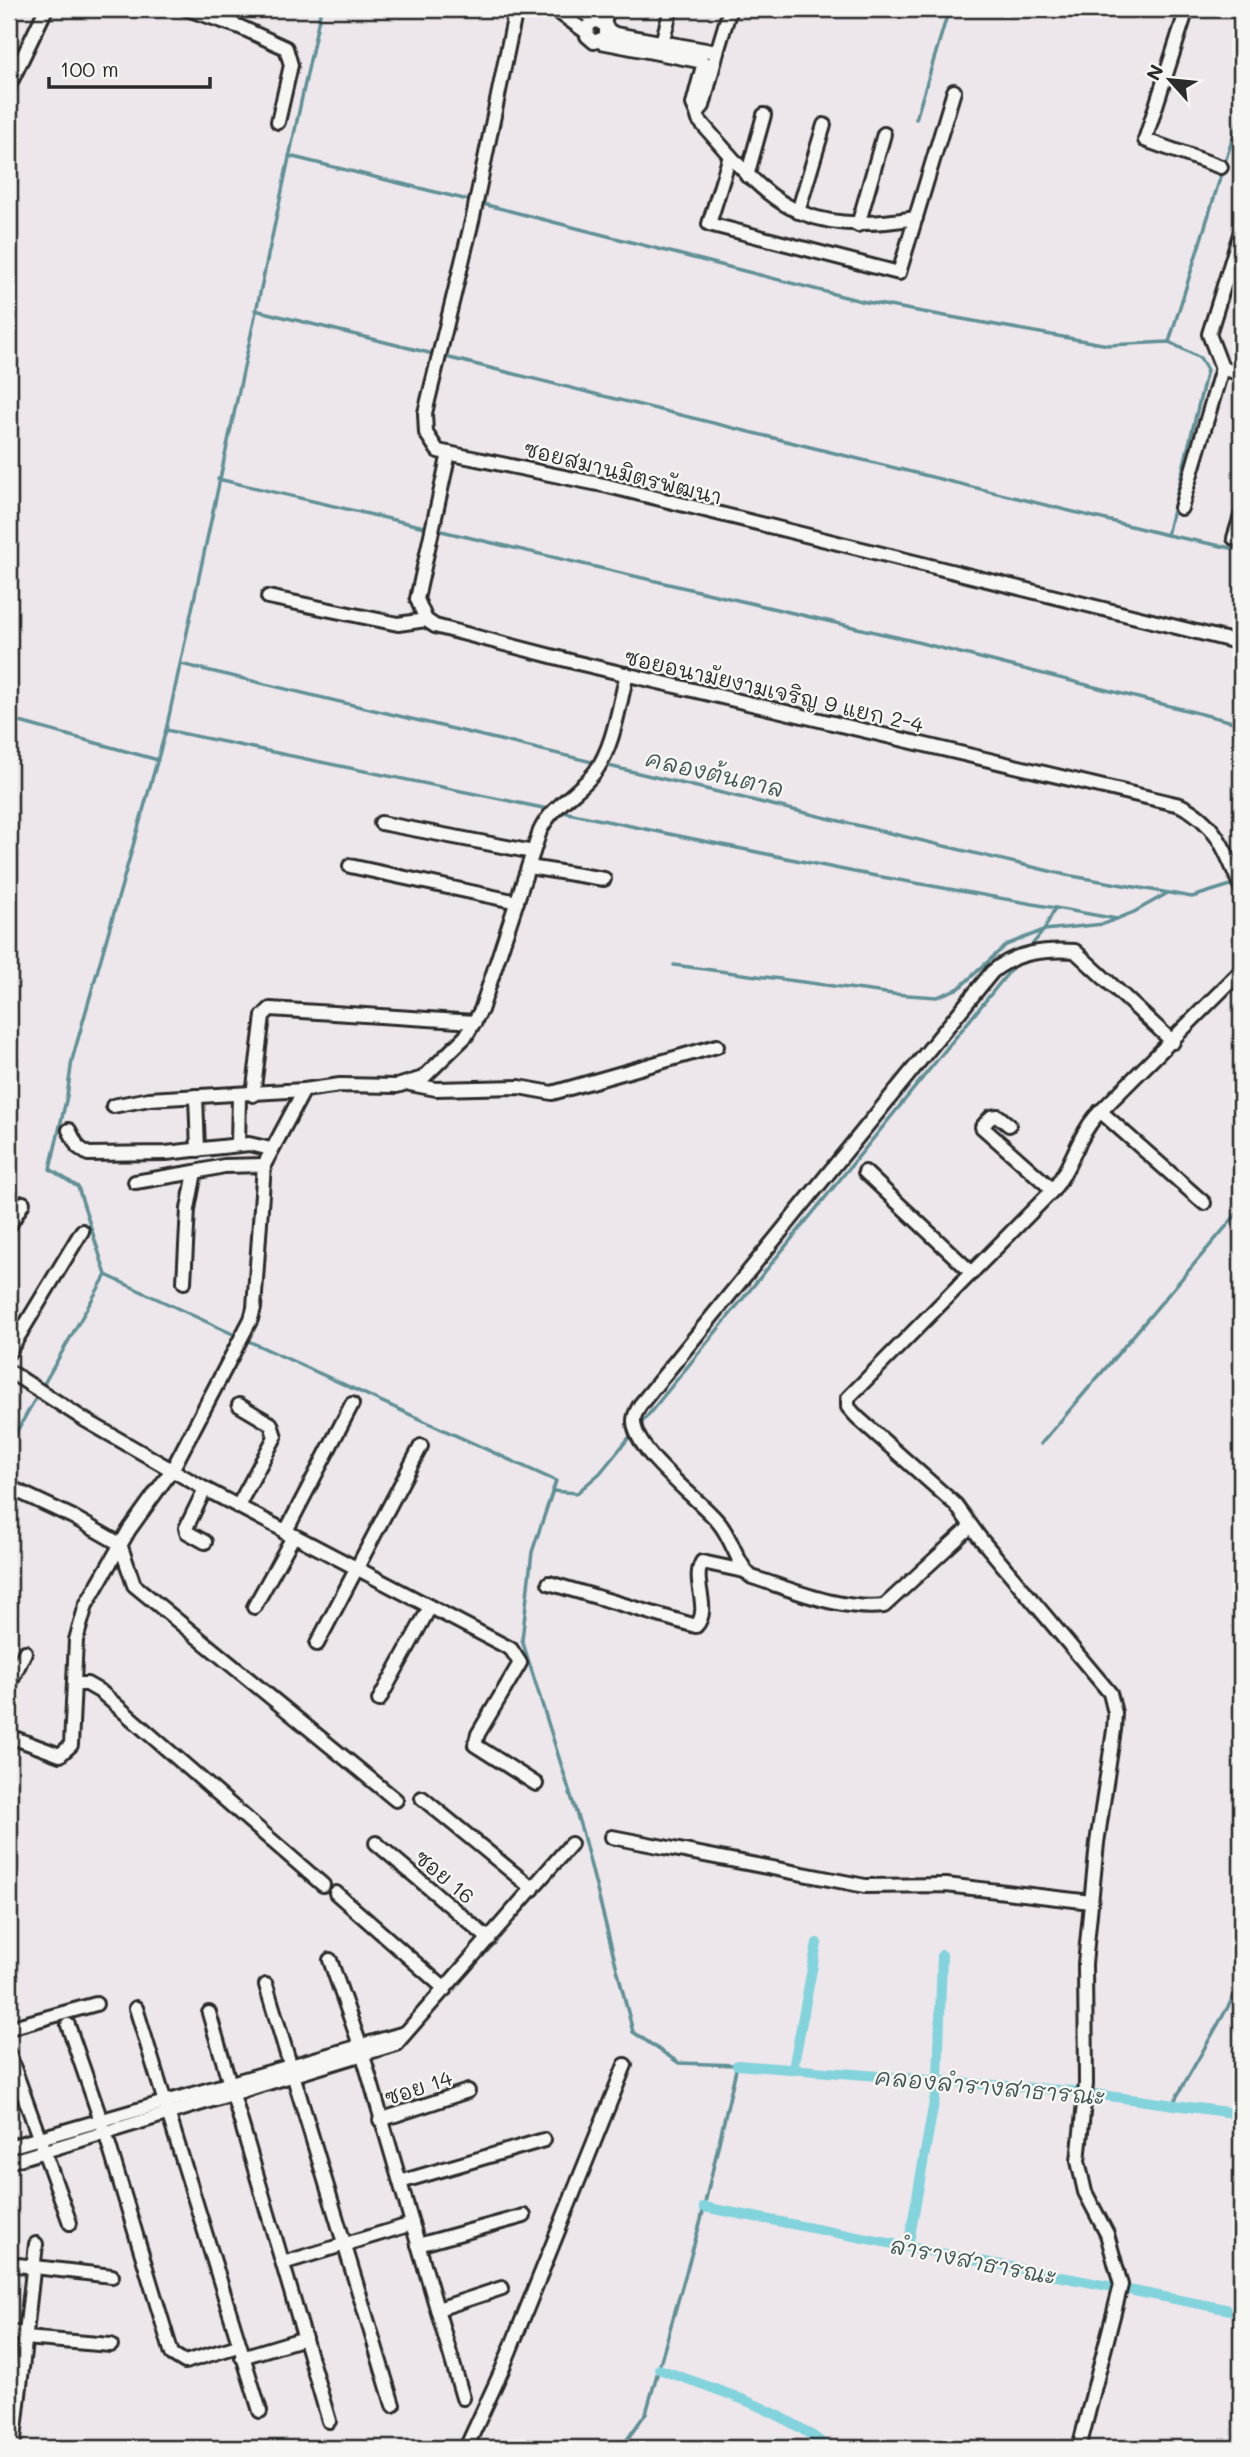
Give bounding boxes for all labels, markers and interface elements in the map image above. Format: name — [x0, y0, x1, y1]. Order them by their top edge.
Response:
scale bar — [49, 46, 210, 90]
north arrow — [1134, 46, 1204, 116]
text: 100 m — [60, 55, 119, 82]
text: N — [1140, 60, 1169, 84]
street label: ซอยสมานมิตรพัฒนา — [521, 434, 725, 510]
street label: ซอยอนามัยงามเจริญ 9 แยก 2-4 — [622, 642, 927, 738]
water label: คลองต้นตาล — [643, 743, 787, 803]
street label: ซอย 16 — [409, 1843, 481, 1909]
water label: คลองลำรางสาธารณะ — [874, 2061, 1106, 2111]
street label: ซอย 14 — [381, 2063, 456, 2111]
water label: ลำรางสาธารณะ — [887, 2229, 1059, 2291]

